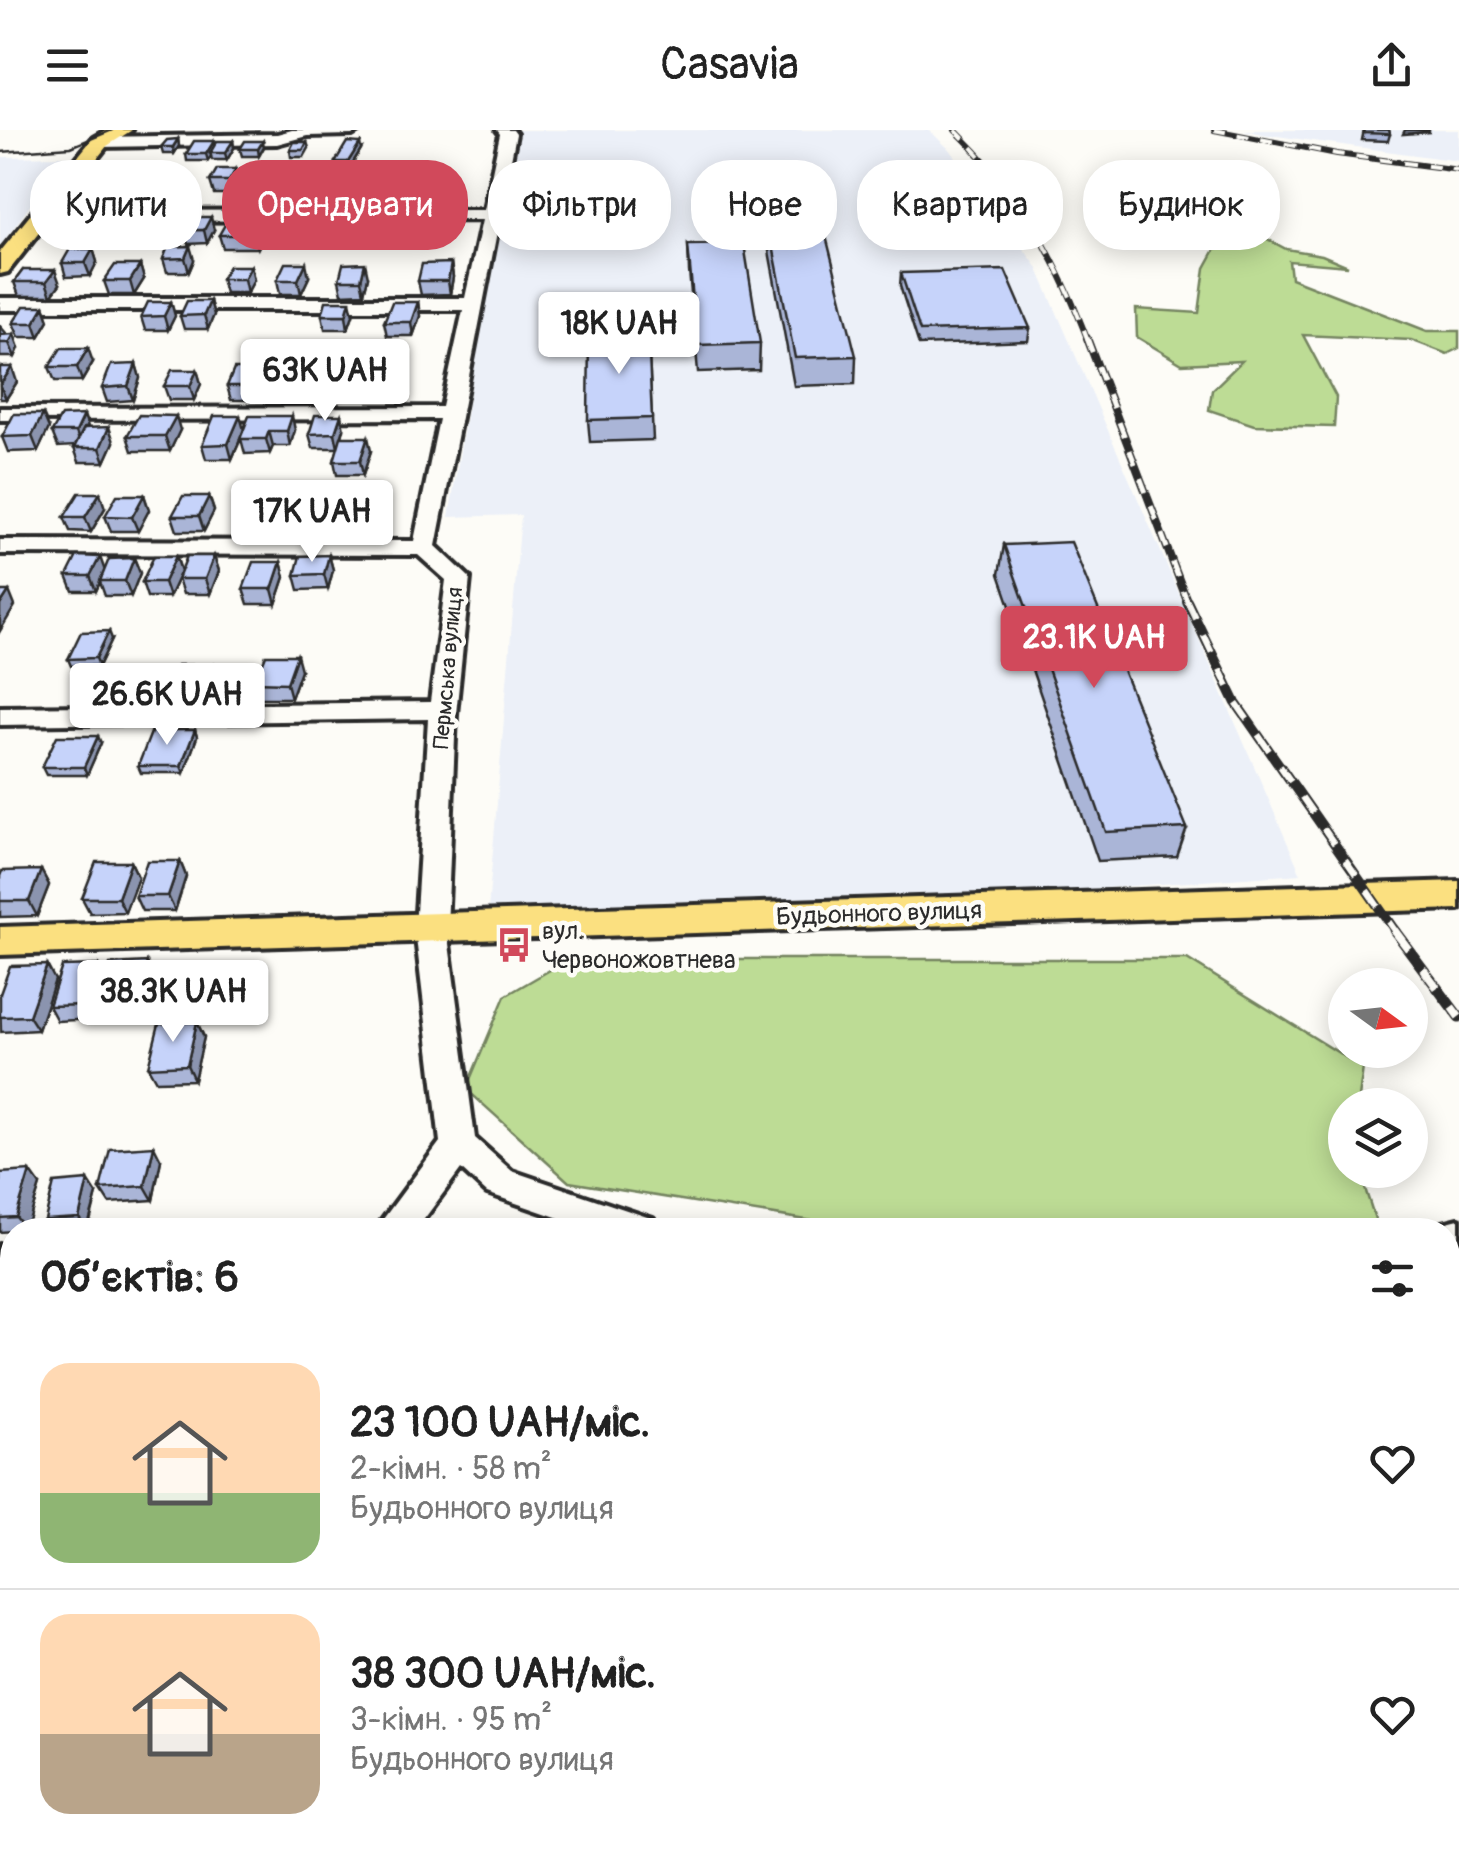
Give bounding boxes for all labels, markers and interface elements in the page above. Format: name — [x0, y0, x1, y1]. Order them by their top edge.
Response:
text: Casavia — [660, 37, 799, 93]
icon: menu — [40, 38, 95, 93]
icon: share — [1364, 38, 1419, 93]
chip: Купити — [30, 160, 202, 250]
chip: Орендувати — [222, 160, 468, 250]
chip: Фільтри — [488, 160, 671, 250]
chip: Нове — [691, 160, 837, 250]
chip: Квартира — [857, 160, 1063, 250]
chip: Будинок — [1083, 160, 1280, 250]
pin: 18K UAH — [527, 292, 711, 377]
text: 18K UAH — [560, 304, 678, 344]
pin: 63K UAH — [233, 339, 417, 424]
text: 63K UAH — [263, 351, 387, 391]
pin: 17K UAH — [220, 480, 404, 565]
text: 17K UAH — [253, 492, 371, 532]
street label: Пермська вулиця — [427, 586, 469, 750]
pin: 23.1K UAH — [980, 606, 1208, 691]
text: 23.1K UAH — [1023, 618, 1165, 658]
pin: 26.6K UAH — [53, 663, 281, 748]
text: 26.6K UAH — [92, 675, 242, 715]
street label: Будьонного вулиця — [776, 895, 982, 933]
place label: вул. Червоножовтнева — [542, 916, 736, 976]
bus stop icon: вул. Червоножовтнева — [495, 926, 533, 964]
pin: 38.3K UAH — [59, 960, 287, 1045]
north arrow — [1328, 968, 1428, 1068]
map controls — [1328, 968, 1428, 1188]
text: 38.3K UAH — [99, 972, 247, 1012]
button: layers — [1328, 1088, 1428, 1188]
icon: filters — [1365, 1251, 1420, 1306]
text: Об’єктів: 6 — [40, 1252, 239, 1304]
text: 23 100 UAH/міс. — [350, 1397, 650, 1449]
icon: home — [120, 1403, 240, 1523]
icon: heart — [1365, 1436, 1420, 1491]
text: 2-кімн. · 58 m² — [350, 1449, 552, 1489]
text: Будьонного вулиця — [350, 1489, 614, 1529]
text: 38 300 UAH/міс. — [350, 1648, 656, 1700]
icon: home — [120, 1654, 240, 1774]
icon: heart — [1365, 1687, 1420, 1742]
text: 3-кімн. · 95 m² — [350, 1700, 552, 1740]
text: Будьонного вулиця — [350, 1740, 614, 1780]

